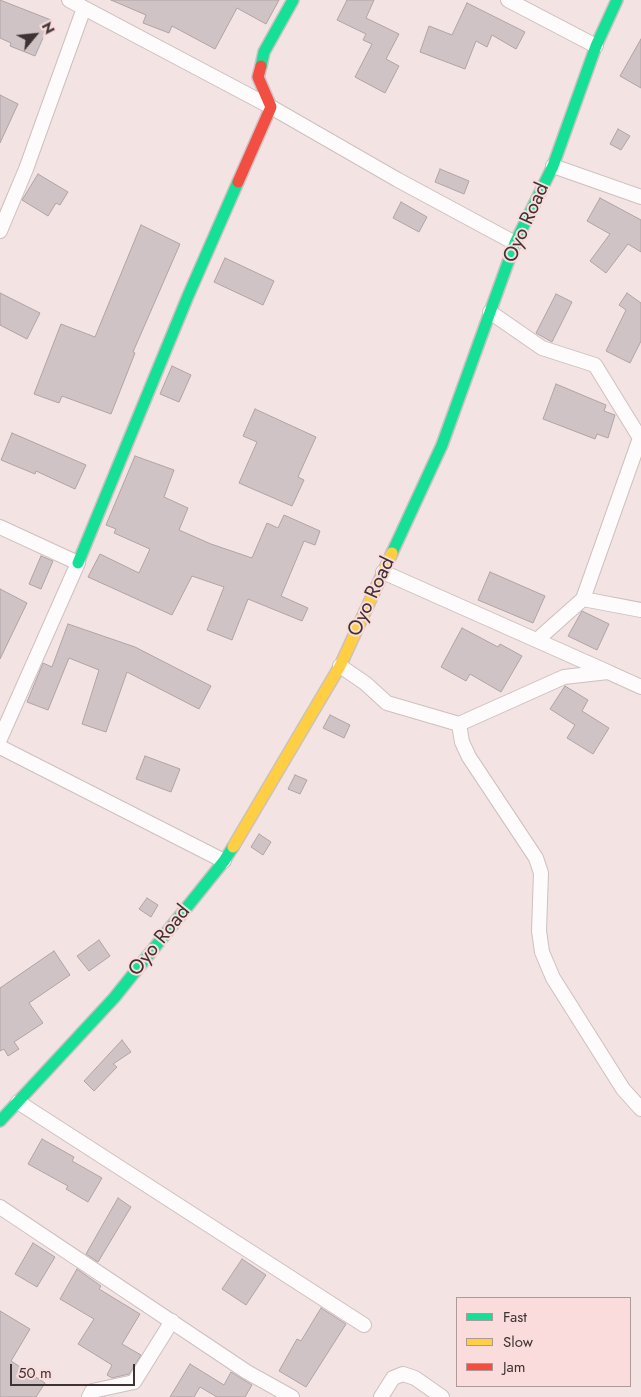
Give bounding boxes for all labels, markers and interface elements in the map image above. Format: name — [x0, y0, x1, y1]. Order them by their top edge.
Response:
north arrow — [10, 10, 60, 60]
text: N — [37, 18, 60, 38]
street label: Oyo Road — [499, 179, 555, 267]
street label: Oyo Road — [343, 554, 401, 640]
street label: Oyo Road — [124, 901, 196, 981]
legend — [456, 1297, 631, 1387]
text: Fast — [503, 1306, 527, 1328]
text: Slow — [503, 1331, 533, 1353]
scale bar — [12, 1354, 138, 1386]
text: Jam — [503, 1356, 526, 1378]
text: 50 m — [18, 1362, 52, 1384]

